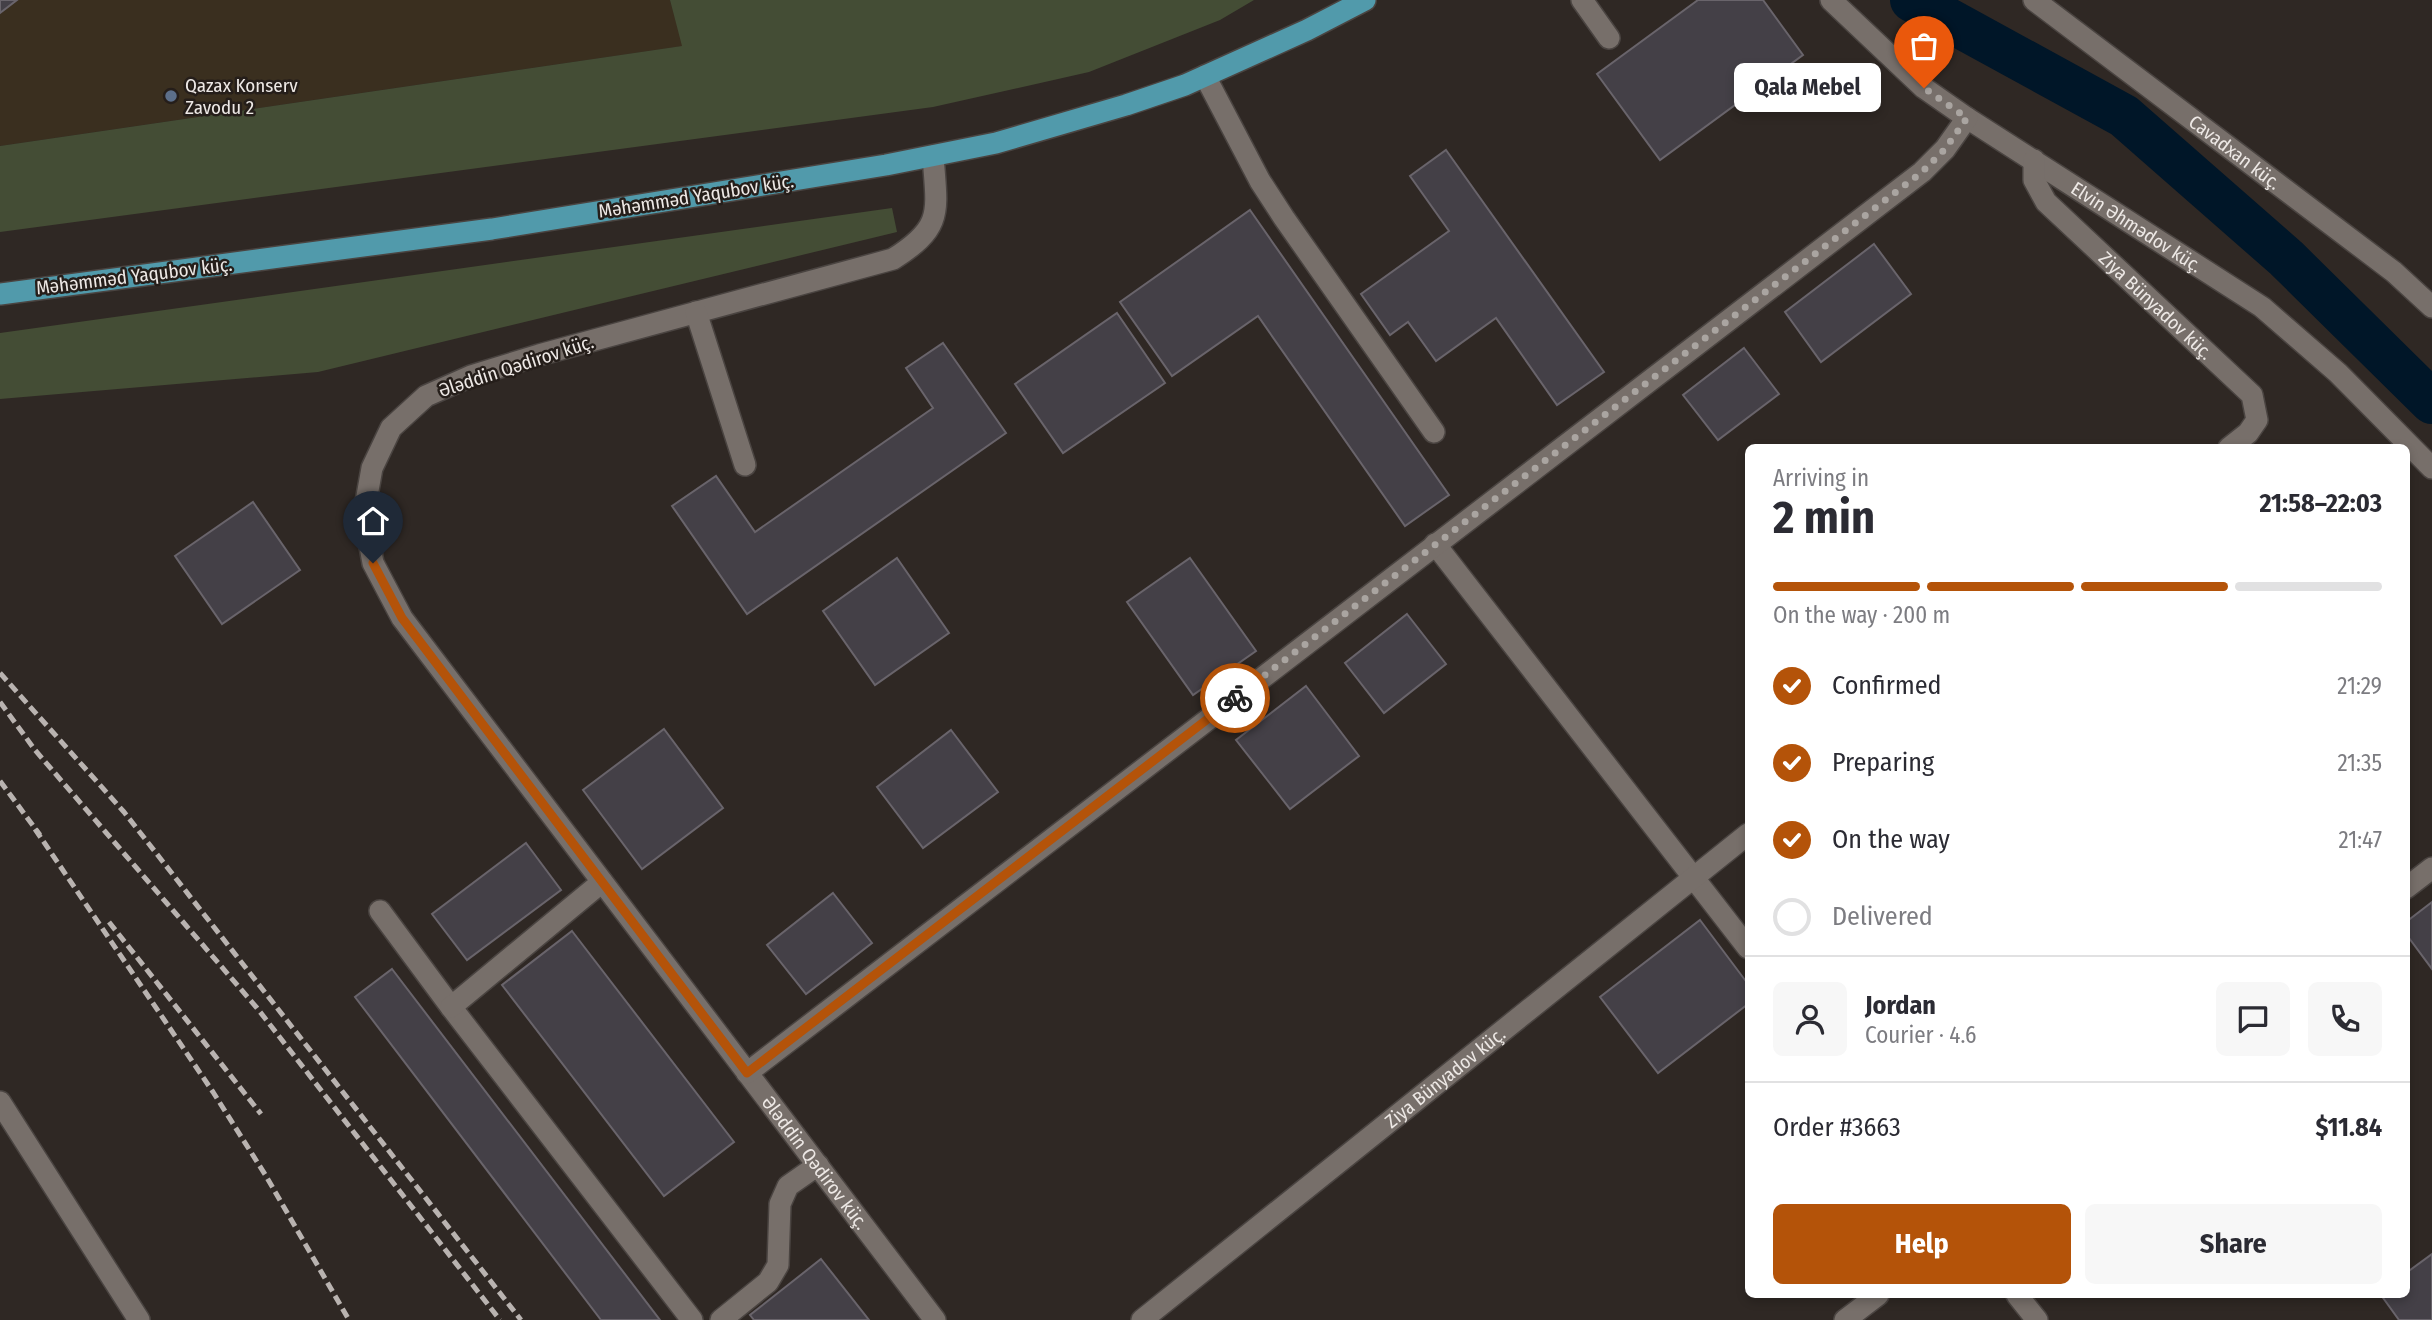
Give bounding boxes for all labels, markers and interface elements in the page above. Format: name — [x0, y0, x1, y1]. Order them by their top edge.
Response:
pin — [1894, 16, 1954, 88]
icon: bag — [1905, 27, 1943, 65]
callout: Qala Mebel — [1735, 64, 1882, 112]
text: Qala Mebel — [1754, 73, 1861, 101]
place label: Qazax Konserv Zavodu 2 — [185, 74, 298, 119]
marker: Qazax Konserv Zavodu 2 — [163, 88, 179, 104]
street label: Cavadxan küç. — [2185, 110, 2286, 194]
street label: Məhəmməd Yaqubov küç. — [597, 169, 795, 223]
street label: Elvin Əhmədov küç. — [2067, 176, 2206, 277]
street label: Ziya Bünyadov küç. — [2094, 246, 2218, 364]
street label: Məhəmməd Yaqubov küç. — [35, 253, 233, 299]
street label: Ələddin Qədirov küç. — [436, 330, 596, 402]
text: Arriving in — [1773, 464, 1869, 492]
text: 21:58–22:03 — [2259, 488, 2382, 519]
text: 2 min — [1773, 490, 1875, 545]
pin — [343, 491, 403, 563]
icon: home — [354, 502, 392, 540]
text: On the way · 200 m — [1773, 601, 1950, 629]
courier — [1200, 663, 1270, 733]
icon: check — [1773, 667, 1811, 705]
text: Confirmed — [1832, 670, 1942, 701]
text: 21:29 — [2337, 672, 2382, 700]
icon: bike — [1216, 679, 1254, 717]
icon: check — [1773, 744, 1811, 782]
text: Preparing — [1832, 747, 1934, 778]
text: 21:35 — [2337, 749, 2382, 777]
icon: check — [1773, 821, 1811, 859]
text: On the way — [1832, 824, 1950, 855]
text: 21:47 — [2339, 826, 2382, 854]
text: Delivered — [1832, 901, 1933, 932]
button: person — [1773, 982, 1847, 1056]
button: chat — [2216, 982, 2290, 1056]
button: phone — [2308, 982, 2382, 1056]
text: Jordan — [1865, 990, 1936, 1021]
text: Courier · 4.6 — [1865, 1021, 1976, 1049]
street label: Ziya Bünyadov küç. — [1380, 1022, 1509, 1132]
street label: Ələddin Qədirov küç. — [757, 1091, 873, 1234]
text: Order #3663 — [1773, 1112, 1901, 1143]
text: $11.84 — [2315, 1112, 2382, 1143]
button: Help — [1773, 1204, 2071, 1284]
button: Share — [2085, 1204, 2382, 1284]

